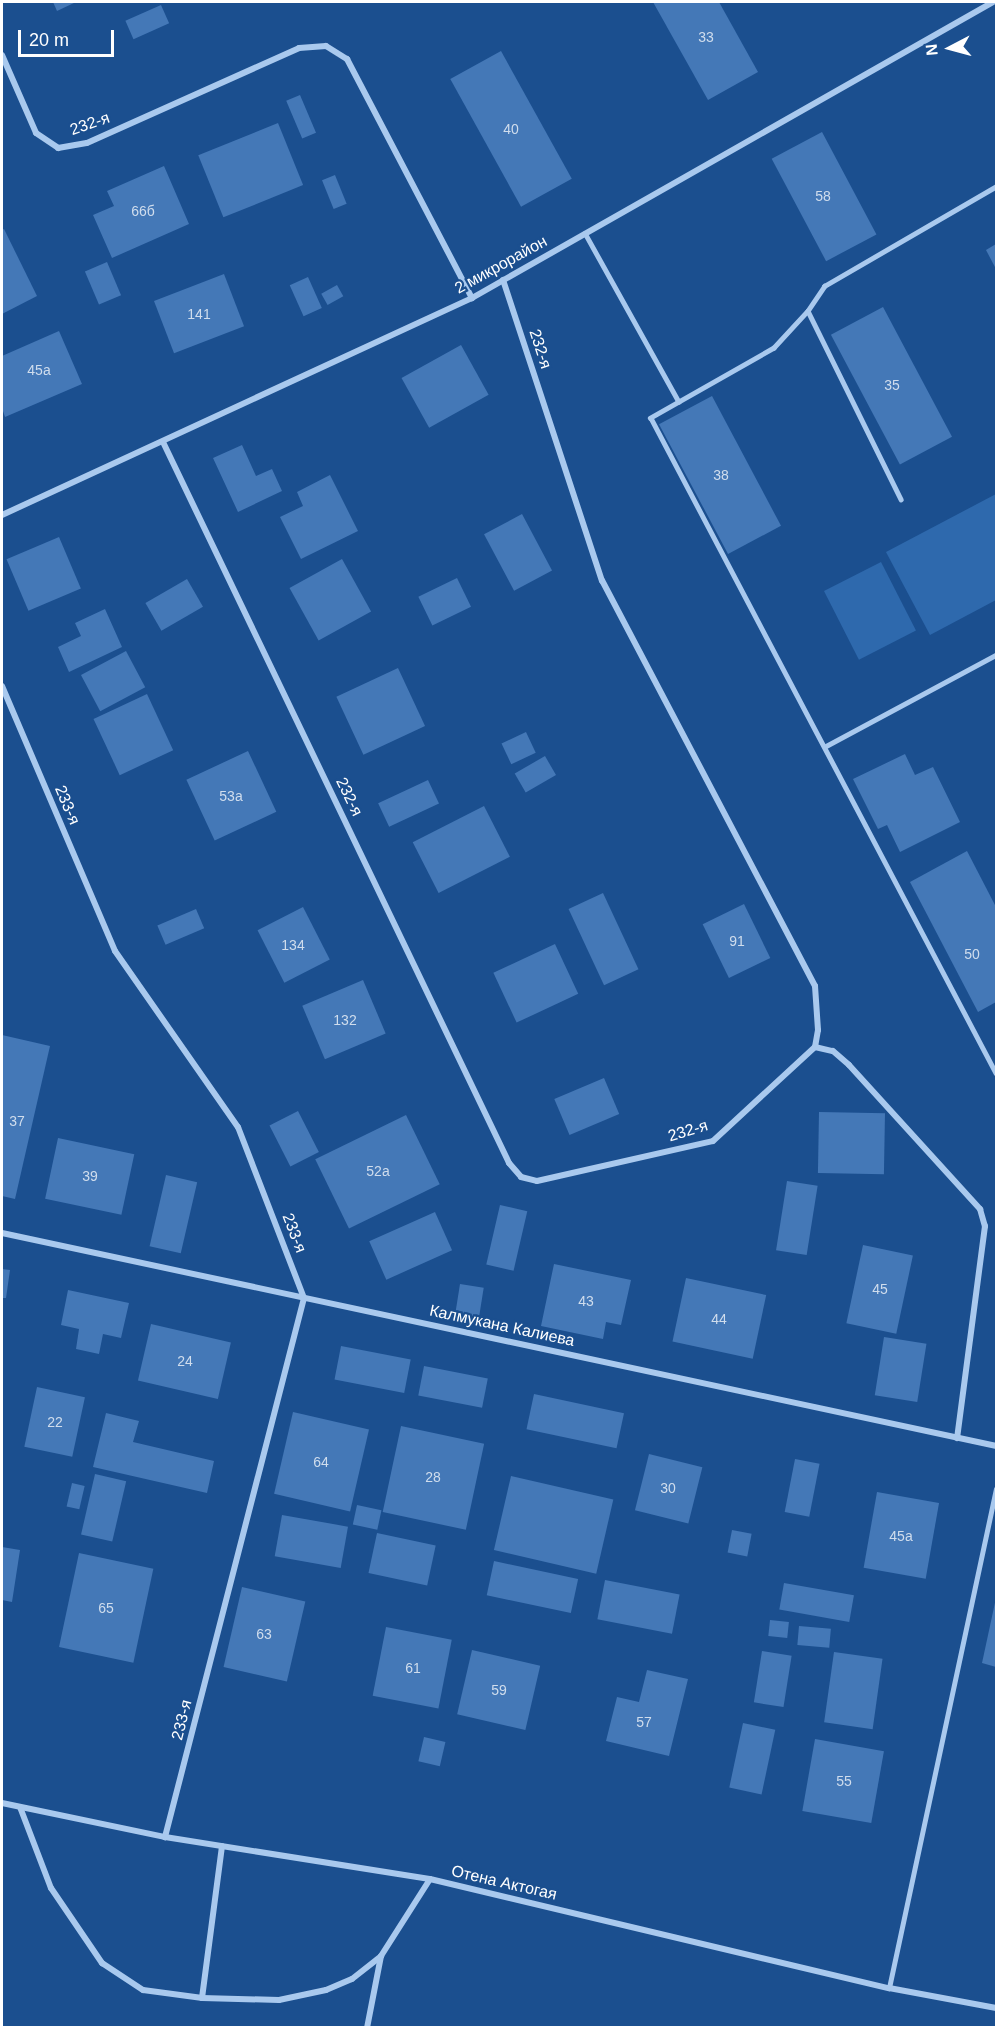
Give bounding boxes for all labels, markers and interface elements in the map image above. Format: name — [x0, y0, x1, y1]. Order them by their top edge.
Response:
scale bar — [21, 18, 117, 56]
north arrow — [920, 18, 980, 78]
house number: 33 — [698, 29, 714, 45]
text: 20 m — [29, 30, 69, 50]
text: N — [923, 43, 941, 57]
street label: 232-я — [68, 108, 112, 140]
house number: 40 — [503, 121, 519, 137]
house number: 58 — [815, 188, 831, 204]
house number: 66б — [131, 203, 155, 219]
street label: 2 микрорайон — [452, 232, 550, 298]
house number: 141 — [187, 306, 211, 322]
street label: 232-я — [525, 327, 555, 371]
house number: 45а — [27, 362, 51, 378]
house number: 35 — [884, 377, 900, 393]
house number: 38 — [713, 467, 729, 483]
street label: 232-я — [331, 775, 367, 819]
street label: 233-я — [50, 783, 84, 827]
house number: 53а — [219, 788, 243, 804]
house number: 91 — [729, 933, 745, 949]
house number: 134 — [281, 937, 305, 953]
house number: 50 — [964, 946, 980, 962]
house number: 132 — [333, 1012, 357, 1028]
house number: 37 — [9, 1113, 25, 1129]
street label: 232-я — [666, 1116, 710, 1146]
house number: 52а — [366, 1163, 390, 1179]
house number: 39 — [82, 1168, 98, 1184]
street label: 233-я — [278, 1211, 310, 1255]
house number: 45 — [872, 1281, 888, 1297]
house number: 43 — [578, 1293, 594, 1309]
street label: Калмукана Калиева — [428, 1301, 576, 1351]
house number: 44 — [711, 1311, 727, 1327]
house number: 24 — [177, 1353, 193, 1369]
house number: 22 — [47, 1414, 63, 1430]
house number: 64 — [313, 1454, 329, 1470]
house number: 28 — [425, 1469, 441, 1485]
house number: 30 — [660, 1480, 676, 1496]
house number: 45а — [889, 1528, 913, 1544]
house number: 65 — [98, 1600, 114, 1616]
house number: 63 — [256, 1626, 272, 1642]
house number: 61 — [405, 1660, 421, 1676]
house number: 59 — [491, 1682, 507, 1698]
street label: 233-я — [168, 1698, 196, 1742]
house number: 57 — [636, 1714, 652, 1730]
house number: 55 — [836, 1773, 852, 1789]
street label: Отена Актогая — [449, 1862, 559, 1904]

